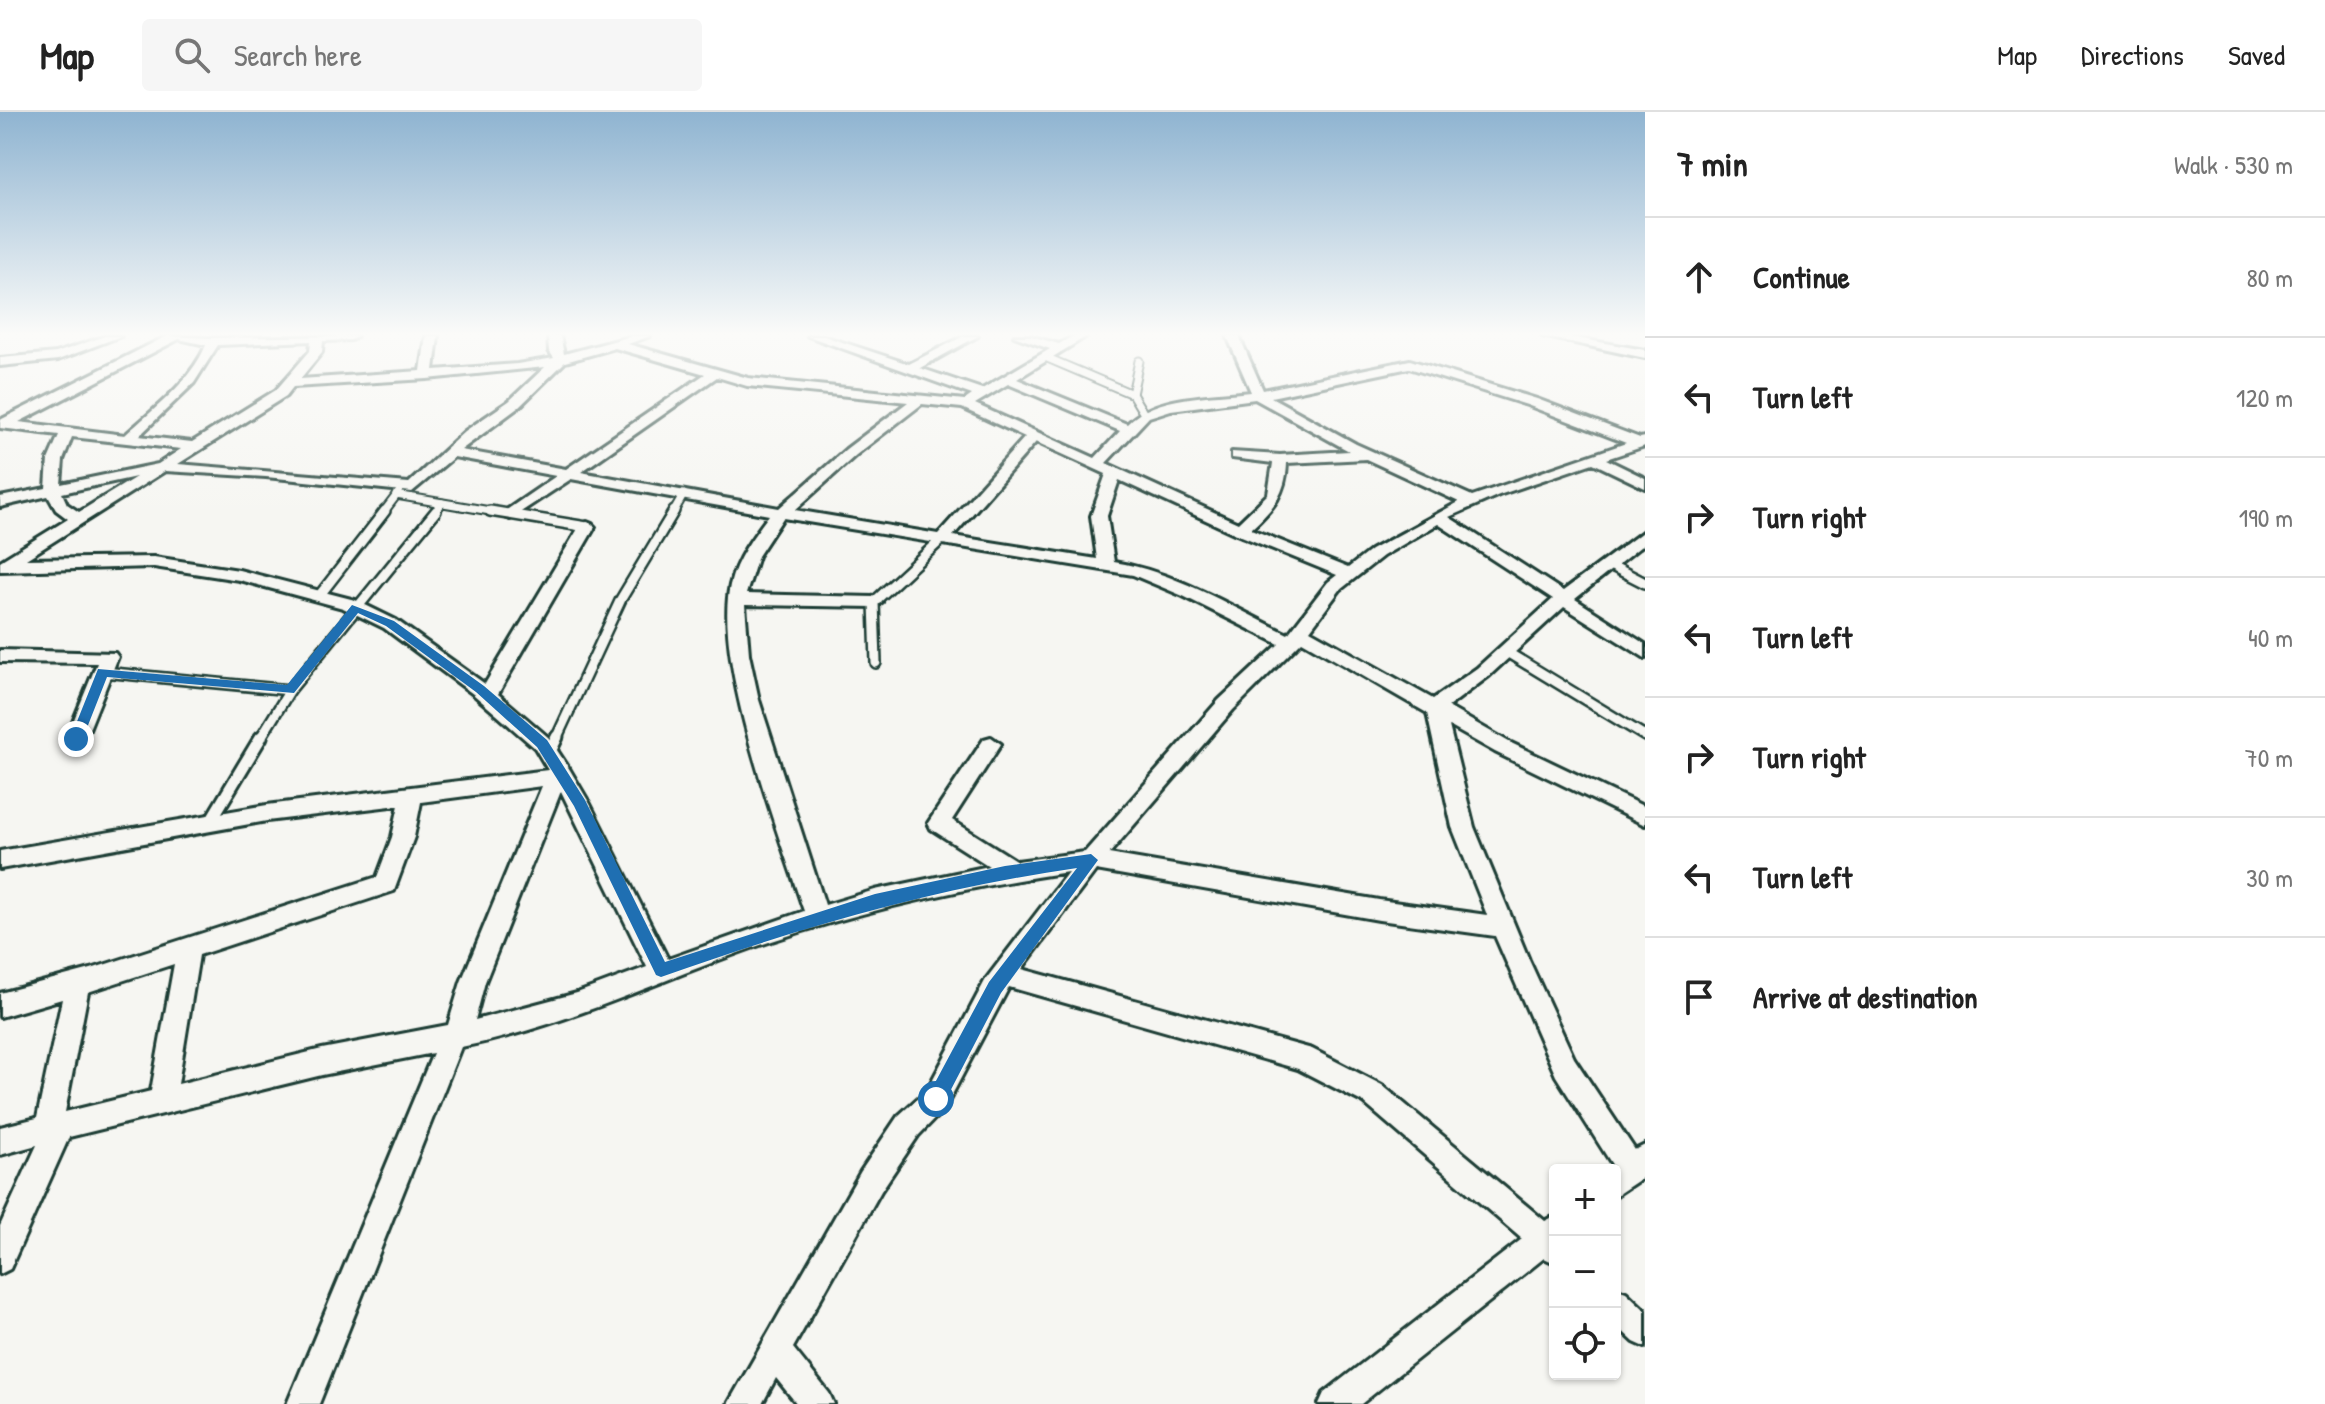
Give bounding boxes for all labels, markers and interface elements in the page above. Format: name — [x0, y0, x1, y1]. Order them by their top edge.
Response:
search box — [142, 19, 702, 91]
text: Map — [40, 29, 94, 81]
icon: search — [170, 33, 214, 77]
text: Search here — [234, 35, 362, 75]
text: Map — [1997, 36, 2037, 74]
text: Directions — [2081, 36, 2184, 74]
text: Saved — [2228, 36, 2285, 74]
text: 7 min — [1677, 141, 1748, 187]
text: Walk · 530 m — [2174, 147, 2293, 182]
icon: ahead — [1677, 255, 1721, 299]
text: Continue — [1753, 257, 1850, 297]
text: 80 m — [2246, 260, 2293, 295]
icon: left — [1677, 375, 1721, 419]
text: Turn left — [1753, 377, 1852, 417]
text: 120 m — [2236, 380, 2293, 415]
icon: right — [1677, 495, 1721, 539]
text: Turn right — [1753, 497, 1866, 537]
text: 190 m — [2239, 500, 2293, 535]
icon: left — [1677, 615, 1721, 659]
text: Turn left — [1753, 617, 1852, 657]
text: 40 m — [2248, 620, 2293, 655]
route end — [58, 721, 94, 757]
icon: right — [1677, 735, 1721, 779]
text: Turn right — [1753, 737, 1866, 777]
text: 70 m — [2245, 740, 2293, 775]
icon: left — [1677, 855, 1721, 899]
text: Turn left — [1753, 857, 1852, 897]
text: 30 m — [2246, 860, 2293, 895]
icon: arrive — [1677, 975, 1721, 1019]
text: Arrive at destination — [1753, 977, 1978, 1017]
route start — [918, 1081, 954, 1117]
map controls — [1549, 1164, 1621, 1380]
button: + — [1549, 1164, 1621, 1236]
button: − — [1549, 1236, 1621, 1308]
button: locate — [1549, 1308, 1621, 1380]

